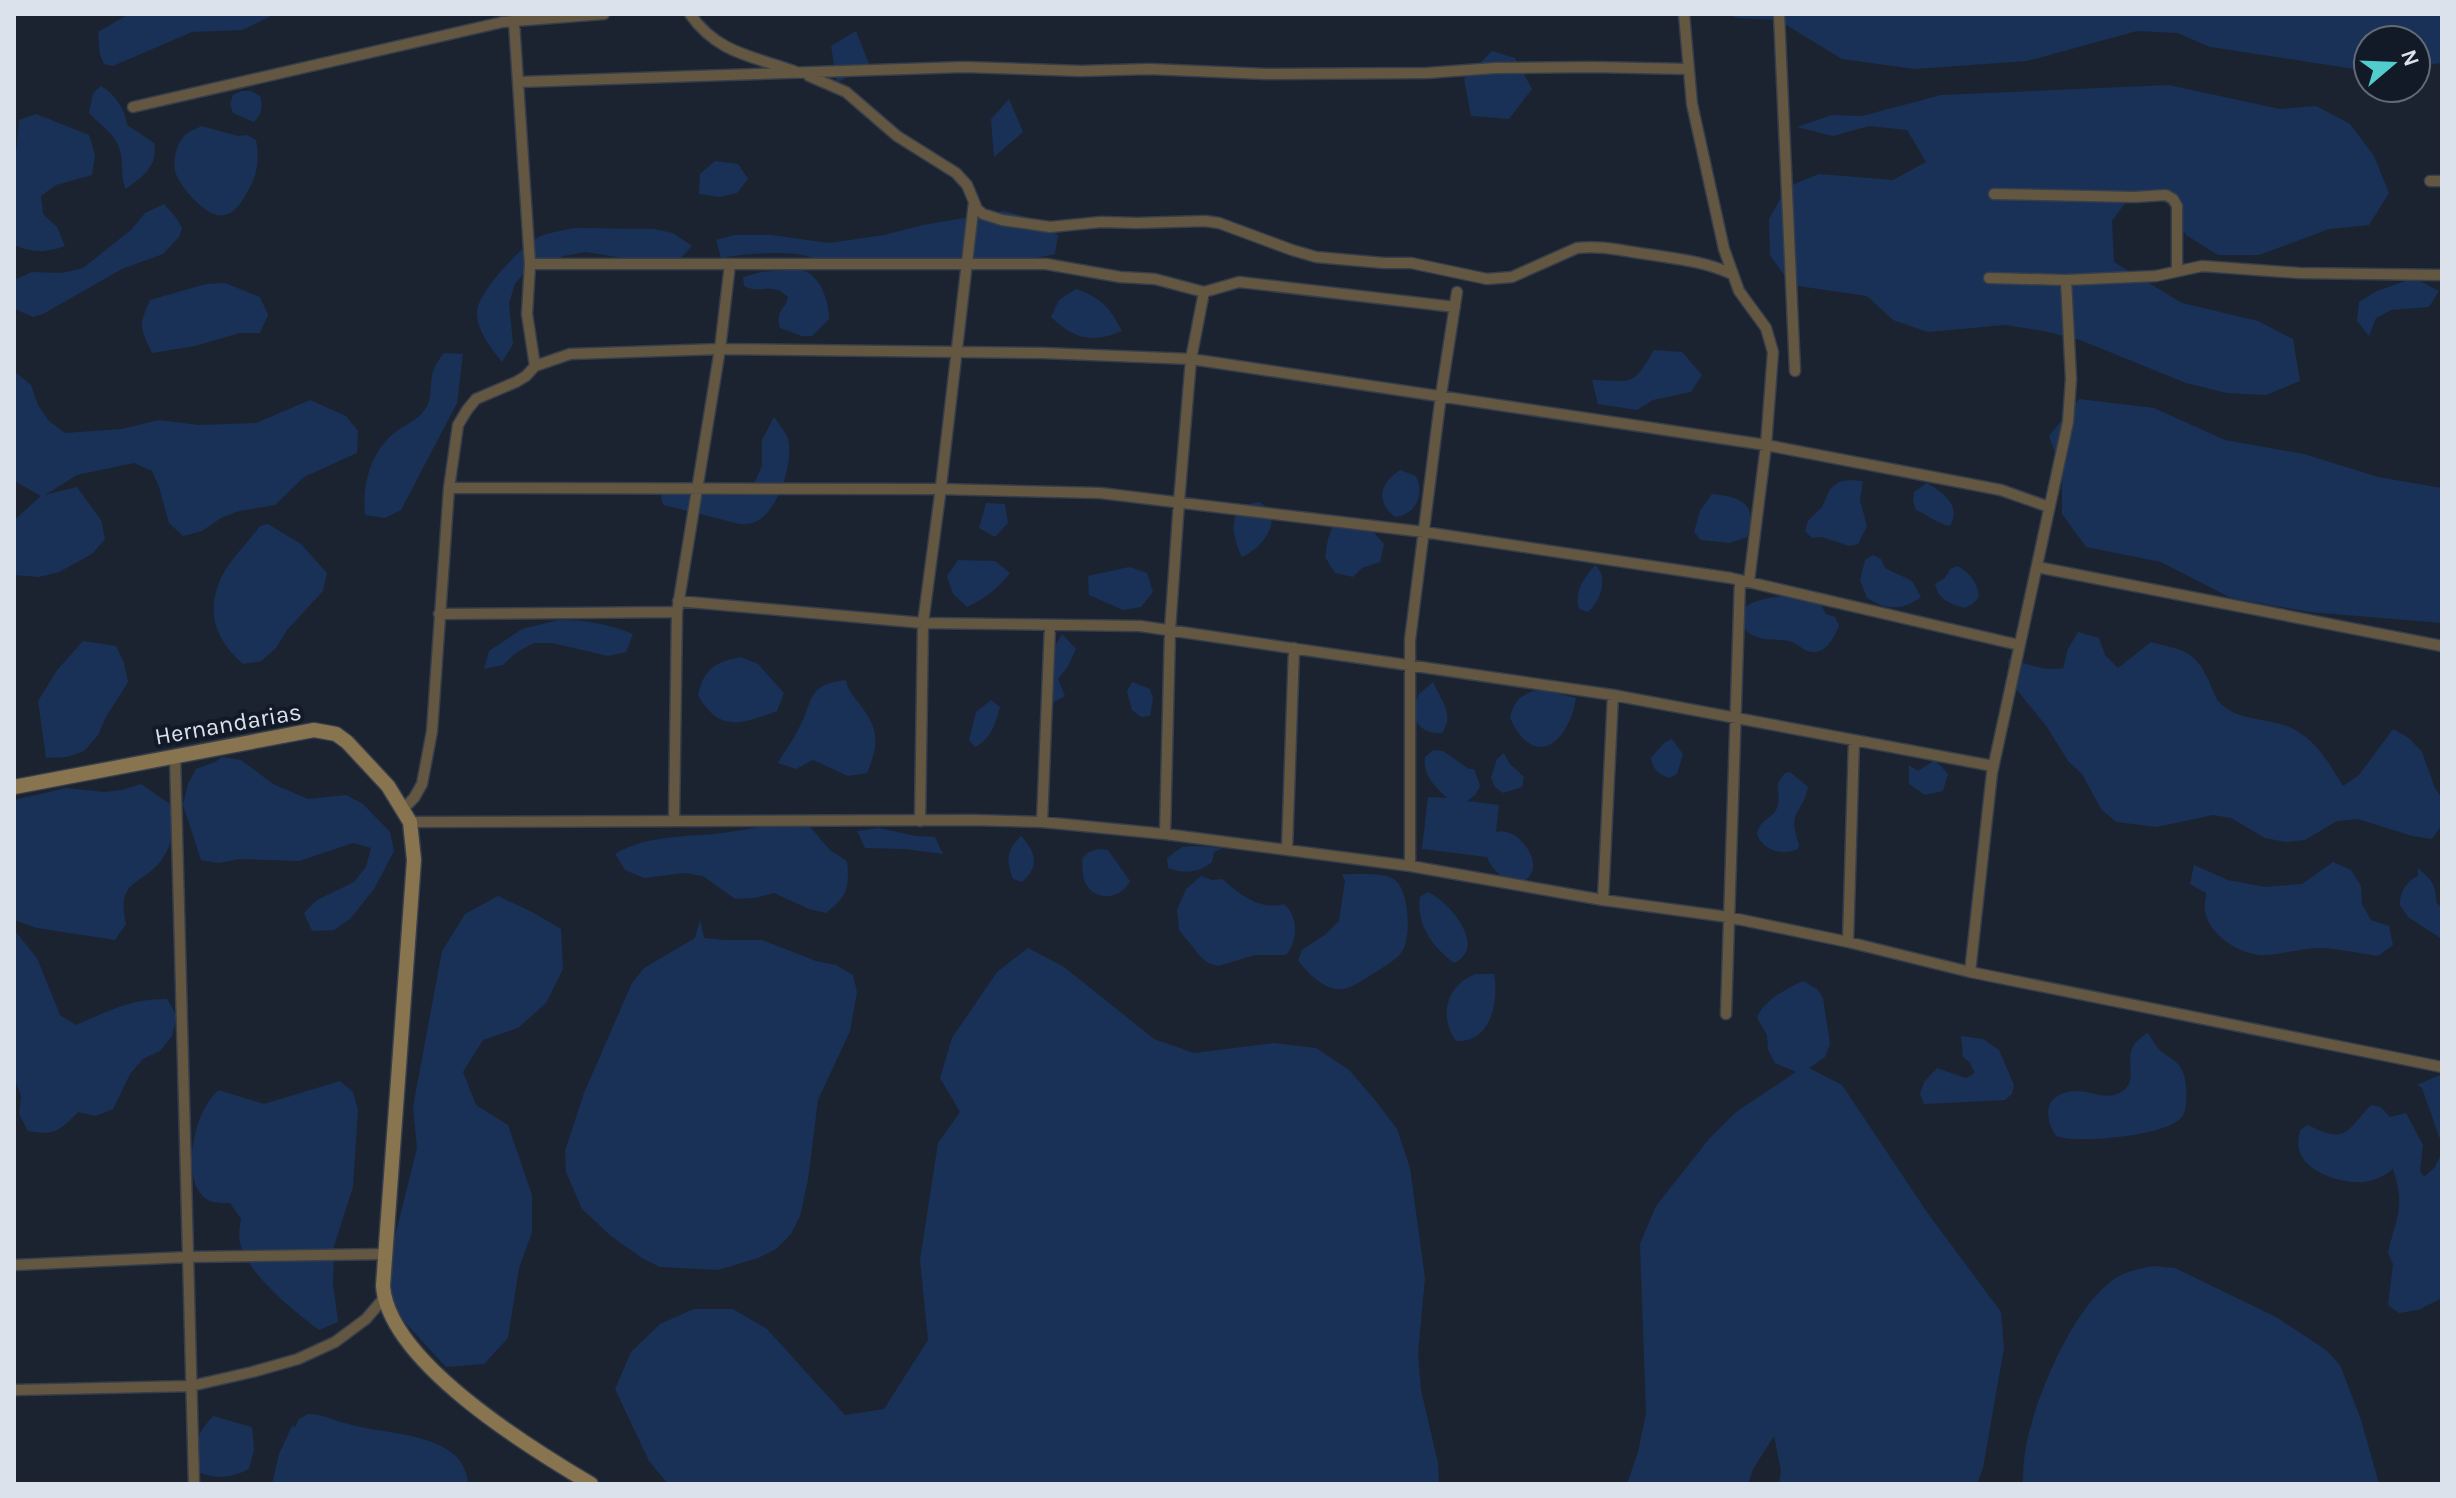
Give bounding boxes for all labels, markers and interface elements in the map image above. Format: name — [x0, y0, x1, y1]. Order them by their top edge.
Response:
north arrow — [2352, 24, 2432, 104]
text: N — [2395, 46, 2425, 70]
street label: Hernandarias — [153, 697, 303, 751]

